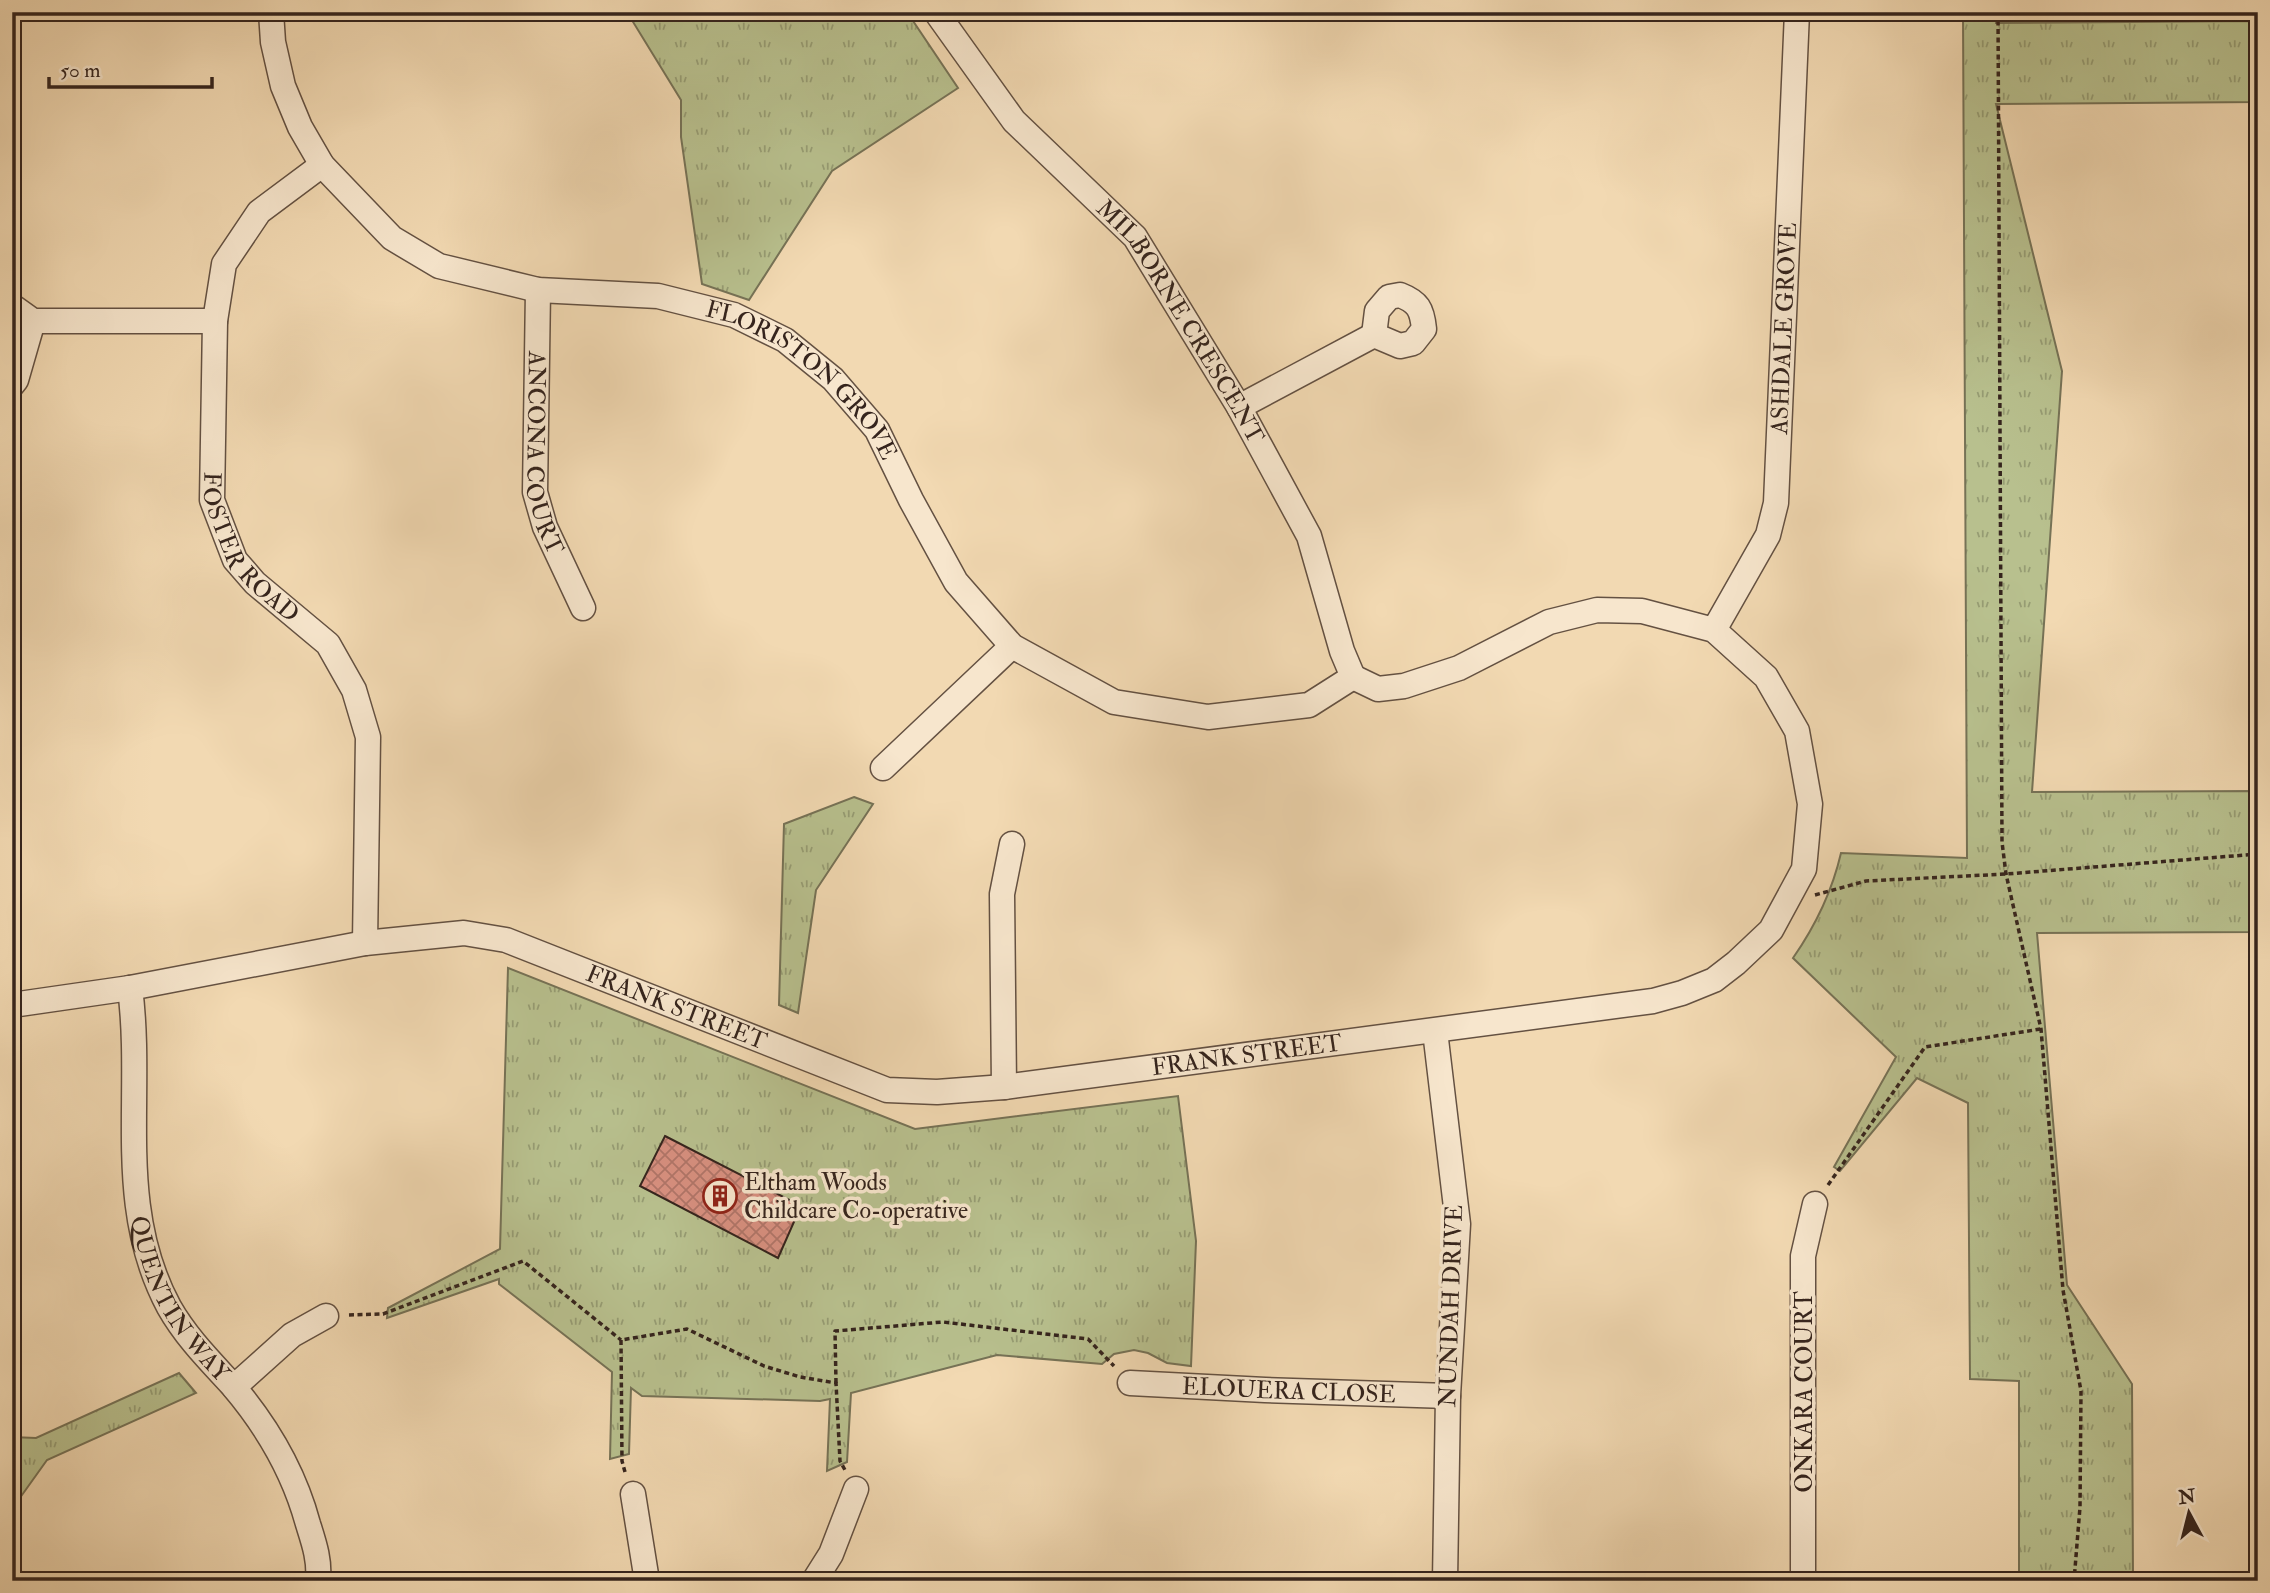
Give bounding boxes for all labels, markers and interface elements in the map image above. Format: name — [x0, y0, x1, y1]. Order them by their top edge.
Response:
scale bar — [49, 46, 212, 90]
text: 50 m — [60, 57, 101, 84]
street label: MILBORNE CRESCENT — [1090, 193, 1271, 449]
street label: ASHDALE GROVE — [1763, 222, 1803, 436]
street label: FLORISTON GROVE — [703, 293, 905, 465]
street label: ANCONA COURT — [518, 350, 571, 560]
street label: FOSTER ROAD — [196, 472, 306, 629]
street label: FRANK STREET — [582, 958, 772, 1057]
street label: FRANK STREET — [1150, 1027, 1344, 1083]
place label: Eltham Woods Childcare Co-operative — [744, 1167, 968, 1226]
building icon: Eltham Woods Childcare Co-operative — [701, 1177, 739, 1215]
street label: NUNDAH DRIVE — [1432, 1204, 1470, 1408]
street label: QUENTIN WAY — [124, 1213, 237, 1389]
street label: ONKARA COURT — [1789, 1291, 1820, 1493]
street label: ELOUERA CLOSE — [1181, 1370, 1396, 1410]
north arrow — [2154, 1478, 2224, 1548]
text: N — [2176, 1484, 2198, 1510]

